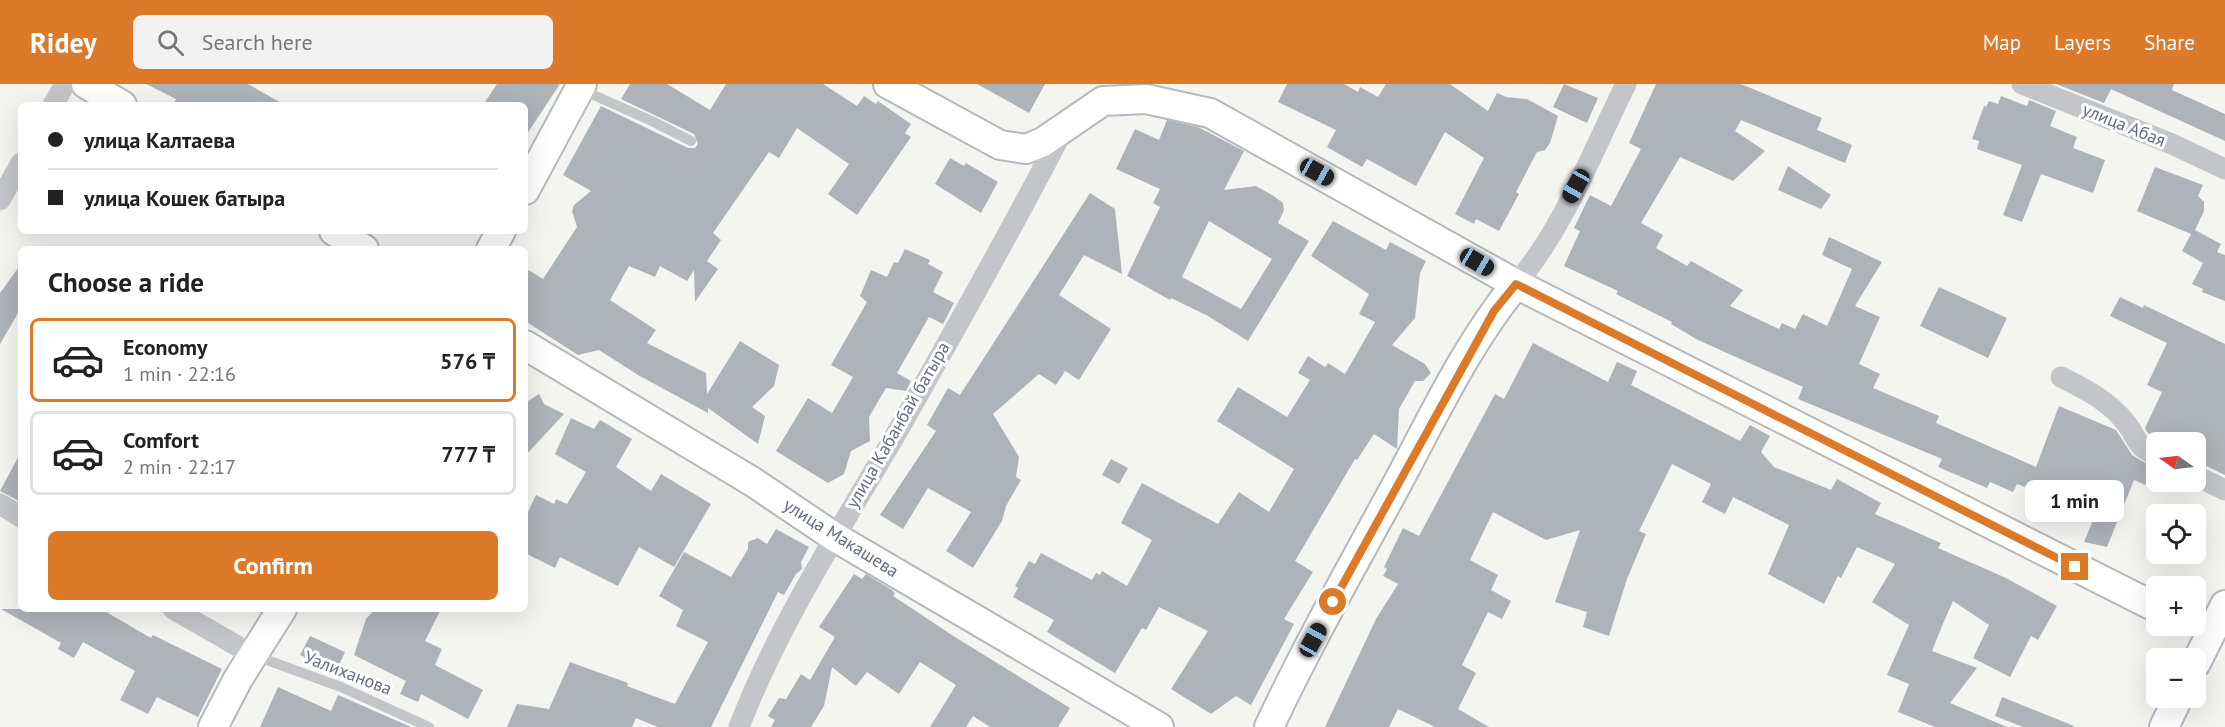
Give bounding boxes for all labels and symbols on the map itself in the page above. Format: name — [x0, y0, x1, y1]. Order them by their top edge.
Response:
street label: улица Абая — [2079, 97, 2169, 152]
car — [1297, 155, 1337, 189]
car — [1559, 166, 1593, 206]
car — [1457, 245, 1497, 279]
street label: улица Кабанбай батыра — [841, 337, 955, 512]
north arrow — [2146, 432, 2206, 492]
callout: 1 min — [2026, 480, 2124, 522]
street label: улица Макашева — [779, 493, 903, 582]
route end — [2061, 553, 2088, 580]
route start — [1319, 588, 1346, 615]
car — [1296, 620, 1330, 660]
street label: Уалиханова — [301, 645, 395, 700]

